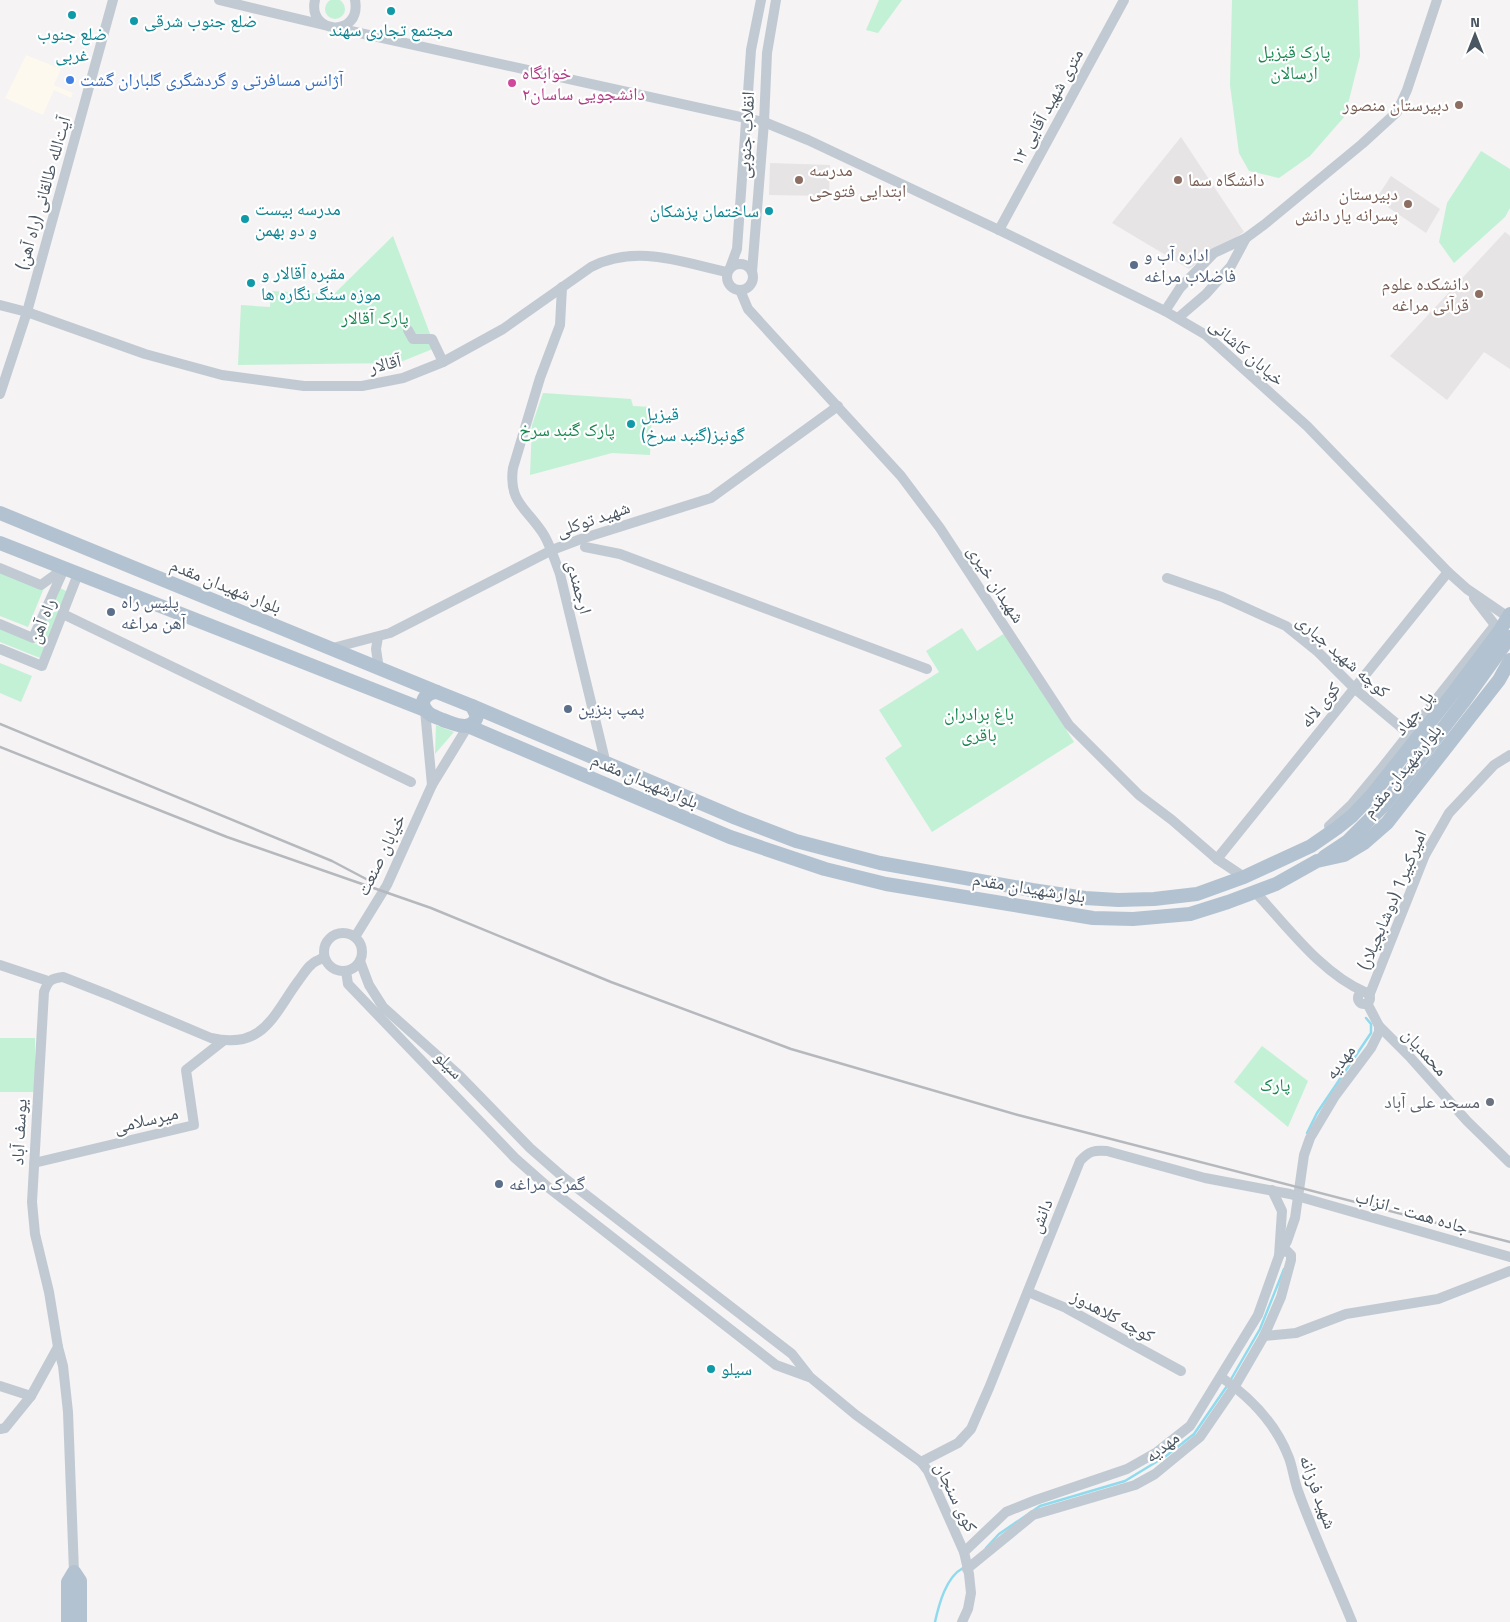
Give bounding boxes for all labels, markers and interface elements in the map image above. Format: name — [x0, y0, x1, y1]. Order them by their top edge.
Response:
marker: مجتمع تجاری سهند — [385, 5, 397, 17]
place label: ضلع جنوب شرقی — [144, 7, 257, 34]
marker: ضلع جنوب غربی — [66, 9, 78, 21]
north arrow — [1450, 10, 1500, 60]
text: N — [1470, 11, 1480, 32]
marker: ضلع جنوب شرقی — [128, 15, 140, 27]
place label: مجتمع تجاری سهند — [329, 16, 453, 43]
place label: ضلع جنوب غربی — [37, 20, 107, 68]
park label: پارک قیزیل ارسالان — [1258, 38, 1330, 86]
street label: ۱۲ متری شهید آقایی — [1003, 43, 1090, 170]
place label: خوابگاه دانشجویی ساسان۲ — [522, 59, 645, 107]
place label: آژانس مسافرتی و گردشگری گلباران گشت — [80, 66, 344, 93]
marker: آژانس مسافرتی و گردشگری گلباران گشت — [64, 74, 76, 86]
marker: خوابگاه دانشجویی ساسان۲ — [506, 77, 518, 89]
street label: انقلاب جنوبی — [730, 91, 761, 179]
place label: دبیرستان منصور — [1342, 91, 1449, 118]
marker: دبیرستان منصور — [1453, 99, 1465, 111]
street label: (راه آهن) آیت‌الله طالقانی — [8, 112, 78, 273]
place label: مدرسه ابتدایی فتوحی — [809, 156, 906, 204]
place label: دانشگاه سما — [1188, 166, 1265, 193]
marker: مدرسه ابتدایی فتوحی — [793, 174, 805, 186]
marker: دانشگاه سما — [1172, 174, 1184, 186]
place label: دبیرستان پسرانه یار دانش — [1295, 180, 1398, 228]
place label: مدرسه بیست و دو بهمن — [255, 195, 341, 243]
place label: ساختمان پزشکان — [650, 197, 759, 224]
marker: دبیرستان پسرانه یار دانش — [1402, 198, 1414, 210]
marker: ساختمان پزشکان — [763, 205, 775, 217]
marker: مدرسه بیست و دو بهمن — [239, 213, 251, 225]
place label: اداره آب و فاضلاب مراغه — [1144, 241, 1236, 289]
place label: مقبره آقالار و موزه سنگ نگاره ها — [261, 259, 381, 307]
marker: اداره آب و فاضلاب مراغه — [1128, 259, 1140, 271]
place label: دانشکده علوم قرآنی مراغه — [1382, 270, 1469, 318]
marker: مقبره آقالار و موزه سنگ نگاره ها — [245, 277, 257, 289]
marker: دانشکده علوم قرآنی مراغه — [1473, 288, 1485, 300]
park label: پارک آقالار — [340, 304, 409, 331]
street label: خیابان کاشانی — [1204, 311, 1291, 392]
street label: آقالار — [365, 347, 404, 381]
place label: قیزیل گونبز(گنبد سرخ) — [641, 400, 745, 448]
park label: پارک گنبد سرخ — [519, 416, 615, 443]
marker: قیزیل گونبز(گنبد سرخ) — [625, 418, 637, 430]
street label: شهید توکلی — [552, 493, 633, 544]
street label: شهیدان خیری — [961, 539, 1032, 628]
street label: بلوار شهیدان مقدم — [166, 551, 286, 620]
street label: ارجمندی — [559, 557, 600, 617]
place label: پلیس راه آهن مراغه — [121, 588, 186, 636]
street label: راه آهن — [21, 594, 62, 647]
marker: پلیس راه آهن مراغه — [105, 606, 117, 618]
street label: کوچه شهید جباری — [1291, 607, 1397, 704]
street label: کوی لاله — [1293, 675, 1347, 733]
street label: پل جهاد — [1387, 684, 1440, 741]
place label: پمپ بنزین — [578, 695, 644, 722]
park label: باغ برادران باقری — [944, 700, 1014, 748]
marker: پمپ بنزین — [562, 703, 574, 715]
street label: بلوارشهیدان مقدم — [1355, 718, 1448, 823]
street label: بلوارشهیدان مقدم — [587, 746, 703, 815]
street label: خیابان صنعت — [349, 809, 412, 900]
street label: امیرکبیر1 (دوشابچیلار) — [1350, 826, 1433, 974]
street label: بلوارشهیدان مقدم — [971, 865, 1088, 910]
street label: محمدیان — [1396, 1021, 1455, 1082]
street label: مهدیه — [1317, 1038, 1362, 1085]
street label: سیلو — [429, 1044, 470, 1085]
park label: پارک — [1260, 1071, 1290, 1098]
place label: مسجد علی آباد — [1384, 1088, 1480, 1115]
marker: مسجد علی آباد — [1484, 1096, 1496, 1108]
street label: یوسف آباد — [3, 1098, 34, 1166]
street label: میرسلامی — [111, 1099, 181, 1140]
place label: گمرک مراغه — [509, 1170, 586, 1197]
marker: گمرک مراغه — [493, 1178, 505, 1190]
street label: جاده همت - انزاب — [1352, 1182, 1472, 1241]
street label: دانش — [1021, 1195, 1060, 1237]
street label: کوچه کلاهدوز — [1066, 1282, 1160, 1349]
place label: سیلو — [721, 1355, 752, 1382]
marker: سیلو — [705, 1363, 717, 1375]
street label: مهدیه — [1138, 1424, 1185, 1469]
street label: شهید فرزانه — [1293, 1451, 1344, 1533]
street label: کوی سنجان — [928, 1457, 985, 1537]

